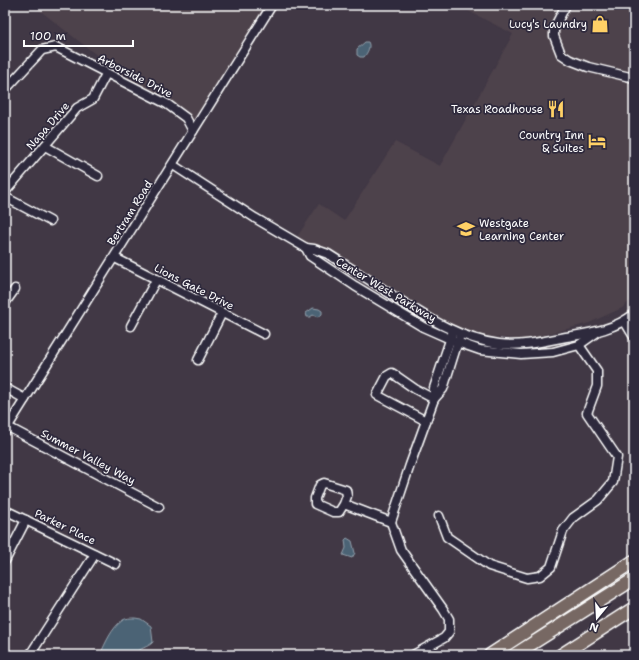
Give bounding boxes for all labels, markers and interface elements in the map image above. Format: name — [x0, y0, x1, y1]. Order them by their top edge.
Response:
shop icon: Lucy's Laundry — [590, 14, 610, 34]
place label: Lucy's Laundry — [509, 17, 587, 32]
scale bar — [24, 22, 133, 48]
text: 100 m — [30, 28, 66, 44]
street label: Arborside Drive — [95, 51, 175, 101]
street label: Napa Drive — [23, 99, 73, 153]
restaurant icon: Texas Roadhouse — [546, 99, 566, 119]
place label: Texas Roadhouse — [451, 102, 543, 117]
place label: Country Inn & Suites — [519, 128, 584, 156]
hotel icon: Country Inn & Suites — [587, 131, 607, 151]
street label: Bertram Road — [104, 178, 156, 248]
place label: Westgate Learning Center — [479, 216, 564, 244]
school or university icon: Westgate Learning Center — [456, 219, 476, 239]
street label: Center West Parkway — [333, 254, 439, 326]
street label: Lions Gate Drive — [152, 260, 236, 314]
street label: Summer Valley Way — [38, 426, 138, 488]
street label: Parker Place — [32, 506, 98, 548]
north arrow — [577, 598, 617, 638]
text: N — [587, 618, 601, 636]

